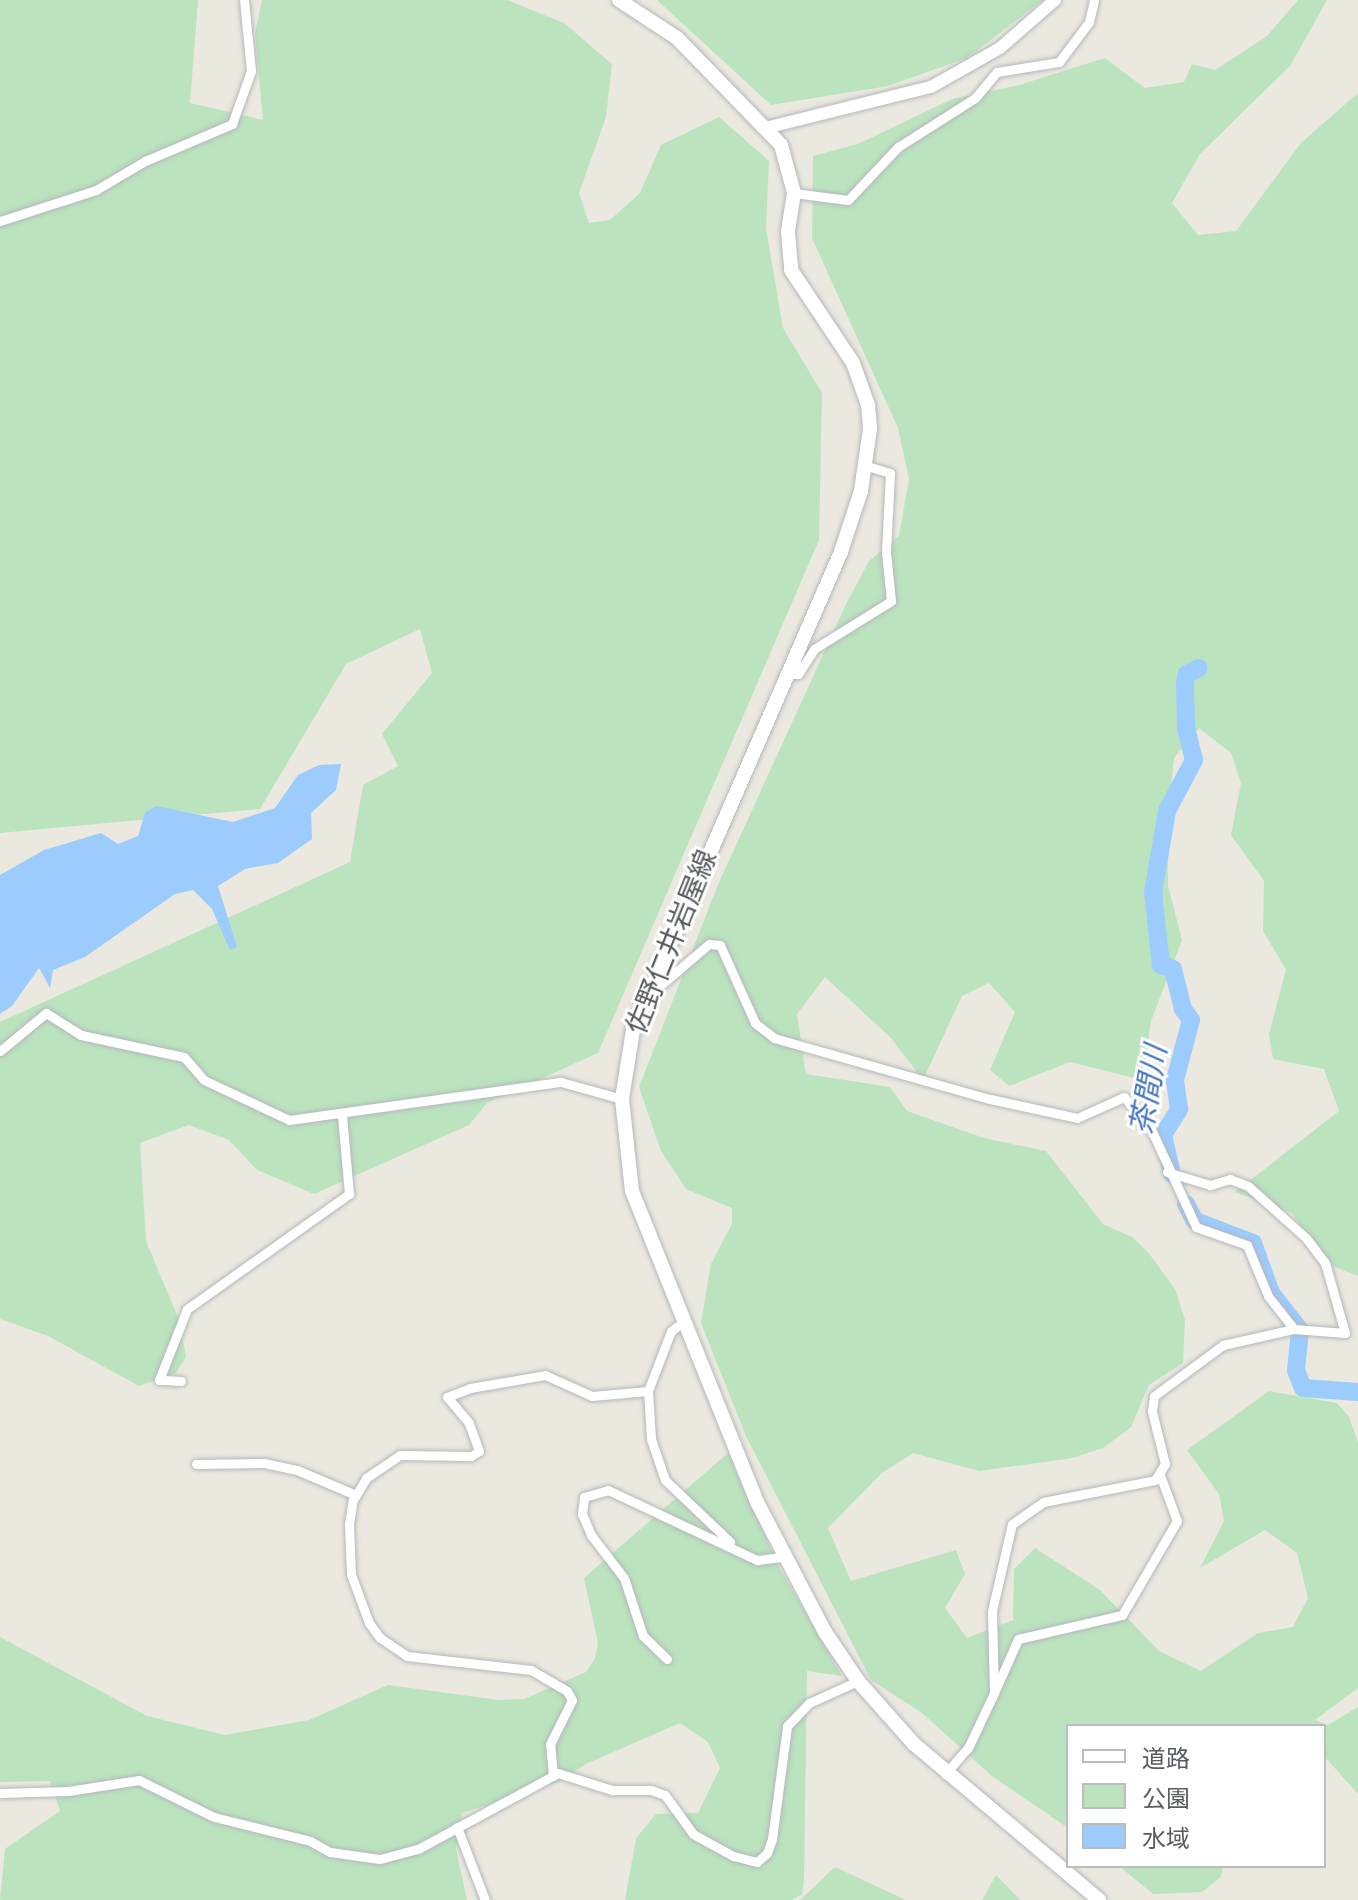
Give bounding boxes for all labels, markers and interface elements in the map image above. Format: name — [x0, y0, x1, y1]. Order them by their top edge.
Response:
street label: 佐野仁井岩屋線 — [620, 845, 724, 1039]
water label: 茶間川 — [1123, 1043, 1175, 1137]
legend — [1066, 1724, 1326, 1868]
text: 道路 — [1142, 1745, 1190, 1773]
text: 公園 — [1142, 1785, 1190, 1813]
text: 水域 — [1142, 1825, 1190, 1853]

